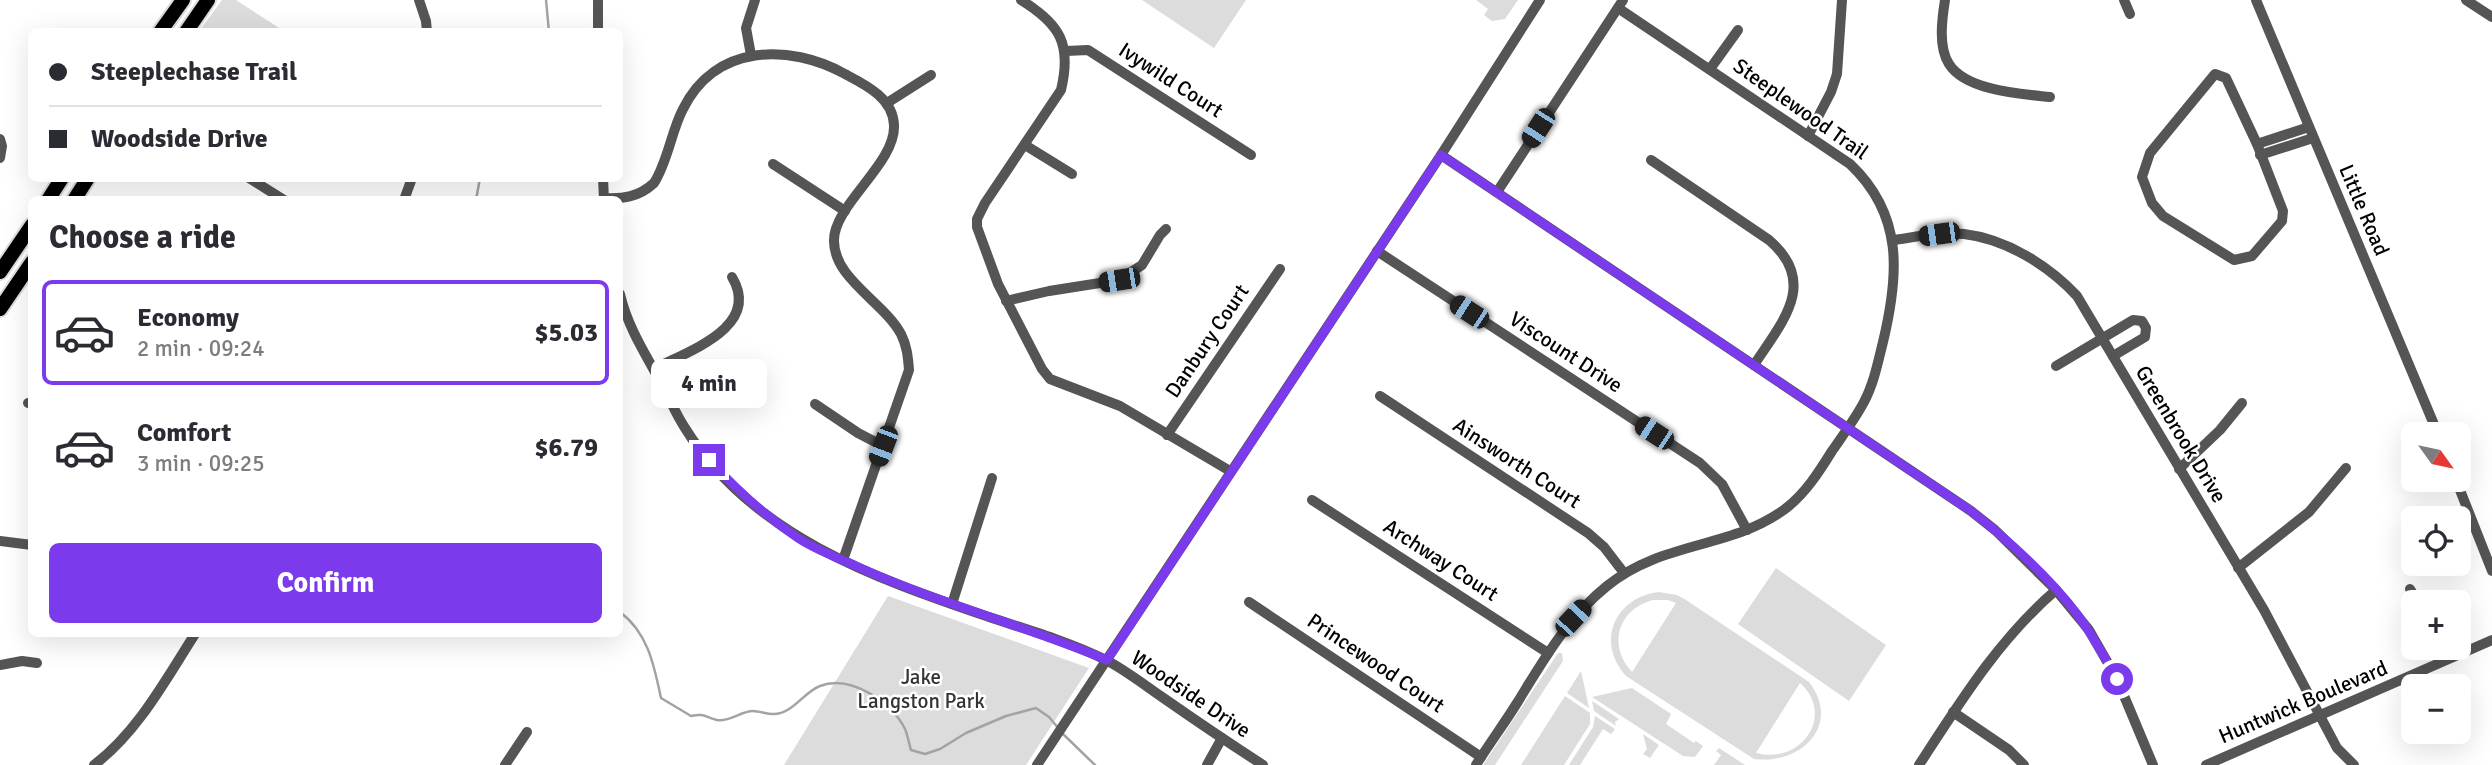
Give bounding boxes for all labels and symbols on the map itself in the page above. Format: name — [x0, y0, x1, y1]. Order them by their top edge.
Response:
street label: Ivywild Court — [1114, 37, 1228, 123]
street label: Steeplewood Trail — [1728, 53, 1874, 165]
car — [1518, 105, 1559, 151]
street label: Little Road — [2333, 160, 2395, 260]
car — [1917, 221, 1962, 247]
car — [1097, 266, 1142, 294]
street label: Danbury Court — [1160, 279, 1254, 403]
car — [1446, 292, 1493, 332]
street label: Viscount Drive — [1505, 306, 1627, 398]
callout: 4 min — [651, 358, 767, 407]
street label: Greenbrook Drive — [2130, 361, 2232, 507]
street label: Ainsworth Court — [1448, 412, 1586, 514]
car — [1631, 413, 1678, 453]
north arrow — [2401, 422, 2471, 492]
car — [866, 423, 901, 469]
route end — [693, 444, 725, 476]
street label: Archway Court — [1379, 513, 1503, 607]
car — [1551, 595, 1596, 641]
street label: Princewood Court — [1302, 608, 1450, 718]
street label: Woodside Drive — [1126, 645, 1256, 743]
street label: Huntwick Boulevard — [2215, 655, 2391, 749]
route start — [2101, 663, 2133, 695]
park label: Jake Langston Park — [857, 664, 985, 714]

